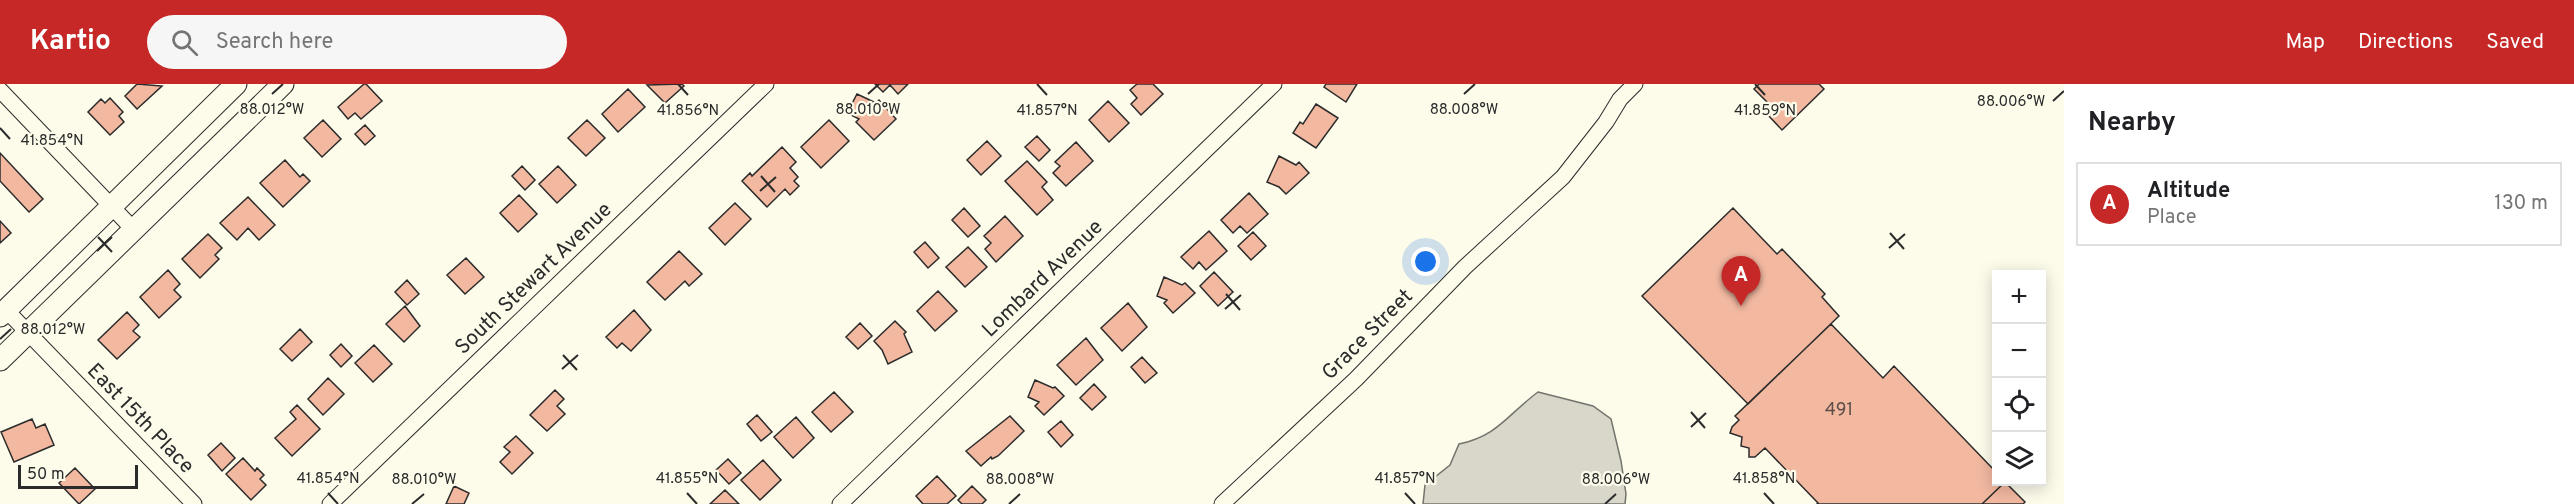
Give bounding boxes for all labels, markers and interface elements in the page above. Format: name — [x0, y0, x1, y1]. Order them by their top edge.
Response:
search box — [147, 15, 567, 69]
text: Kartio — [30, 24, 111, 60]
icon: search — [168, 26, 201, 59]
text: Search here — [216, 29, 333, 56]
text: Map — [2285, 29, 2325, 56]
text: Directions — [2358, 29, 2453, 56]
text: Saved — [2486, 29, 2544, 56]
text: 88.006°W — [1977, 93, 2045, 112]
text: 88.012°W — [240, 101, 304, 120]
text: 88.010°W — [835, 101, 901, 120]
text: 88.008°W — [1430, 101, 1498, 120]
text: 41.856°N — [657, 102, 719, 121]
text: 41.857°N — [1016, 102, 1078, 121]
text: 41.859°N — [1734, 102, 1796, 121]
text: Nearby — [2088, 107, 2176, 140]
text: 41.854°N — [20, 132, 84, 151]
text: Altitude — [2147, 178, 2230, 205]
text: A — [2102, 191, 2117, 217]
text: 130 m — [2494, 191, 2548, 217]
street label: South Stewart Avenue — [450, 197, 618, 361]
text: Place — [2147, 205, 2197, 231]
street label: Lombard Avenue — [977, 214, 1109, 344]
your location — [1411, 247, 1440, 276]
pin: A — [1722, 256, 1760, 306]
map controls — [1992, 270, 2046, 486]
button: + — [1992, 270, 2046, 324]
street label: Grace Street — [1317, 284, 1419, 386]
text: 88.012°W — [21, 321, 85, 340]
button: − — [1992, 324, 2046, 378]
street label: East 15th Place — [81, 358, 199, 480]
button: locate — [1992, 378, 2046, 432]
house number: 491 — [1825, 399, 1853, 422]
button: layers — [1992, 432, 2046, 486]
scale bar — [18, 462, 138, 490]
text: 50 m — [27, 465, 65, 485]
text: 41.854°N — [296, 470, 360, 489]
text: 41.855°N — [656, 470, 718, 489]
text: 41.857°N — [1374, 470, 1436, 489]
text: 41.858°N — [1733, 470, 1795, 489]
text: 88.010°W — [391, 471, 457, 490]
text: 88.008°W — [986, 471, 1054, 490]
text: 88.006°W — [1582, 471, 1650, 490]

